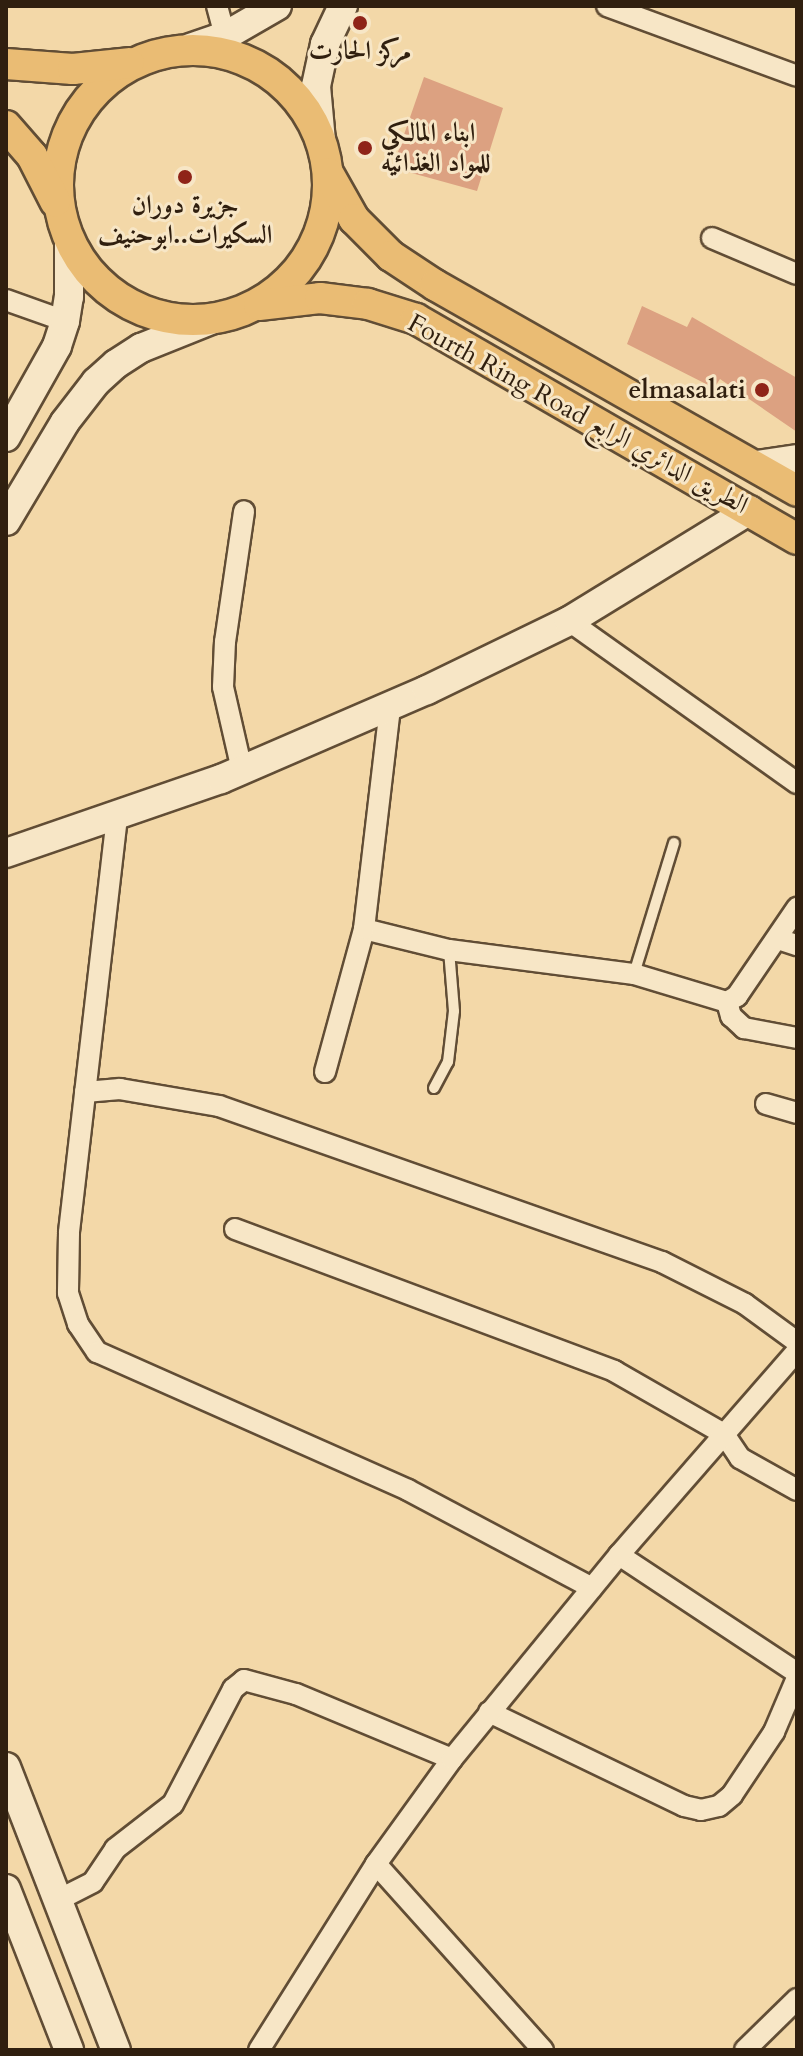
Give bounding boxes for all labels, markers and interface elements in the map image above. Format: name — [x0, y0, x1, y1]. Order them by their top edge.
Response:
marker: مركز الحارت — [351, 14, 369, 32]
place label: مركز الحارت — [309, 35, 411, 67]
place label: ابناء المالكي للمواد الغذائيه — [381, 117, 490, 178]
marker: ابناء المالكي للمواد الغذائيه — [356, 139, 374, 157]
marker: جزيرة دوران السكيرات..ابوحنيف — [176, 168, 194, 186]
place label: جزيرة دوران السكيرات..ابوحنيف — [98, 189, 272, 250]
street label: Fourth Ring Road الطريق الدائري الرابع — [402, 307, 754, 521]
place label: elmasalati — [628, 374, 746, 406]
marker: elmasalati — [753, 381, 771, 399]

